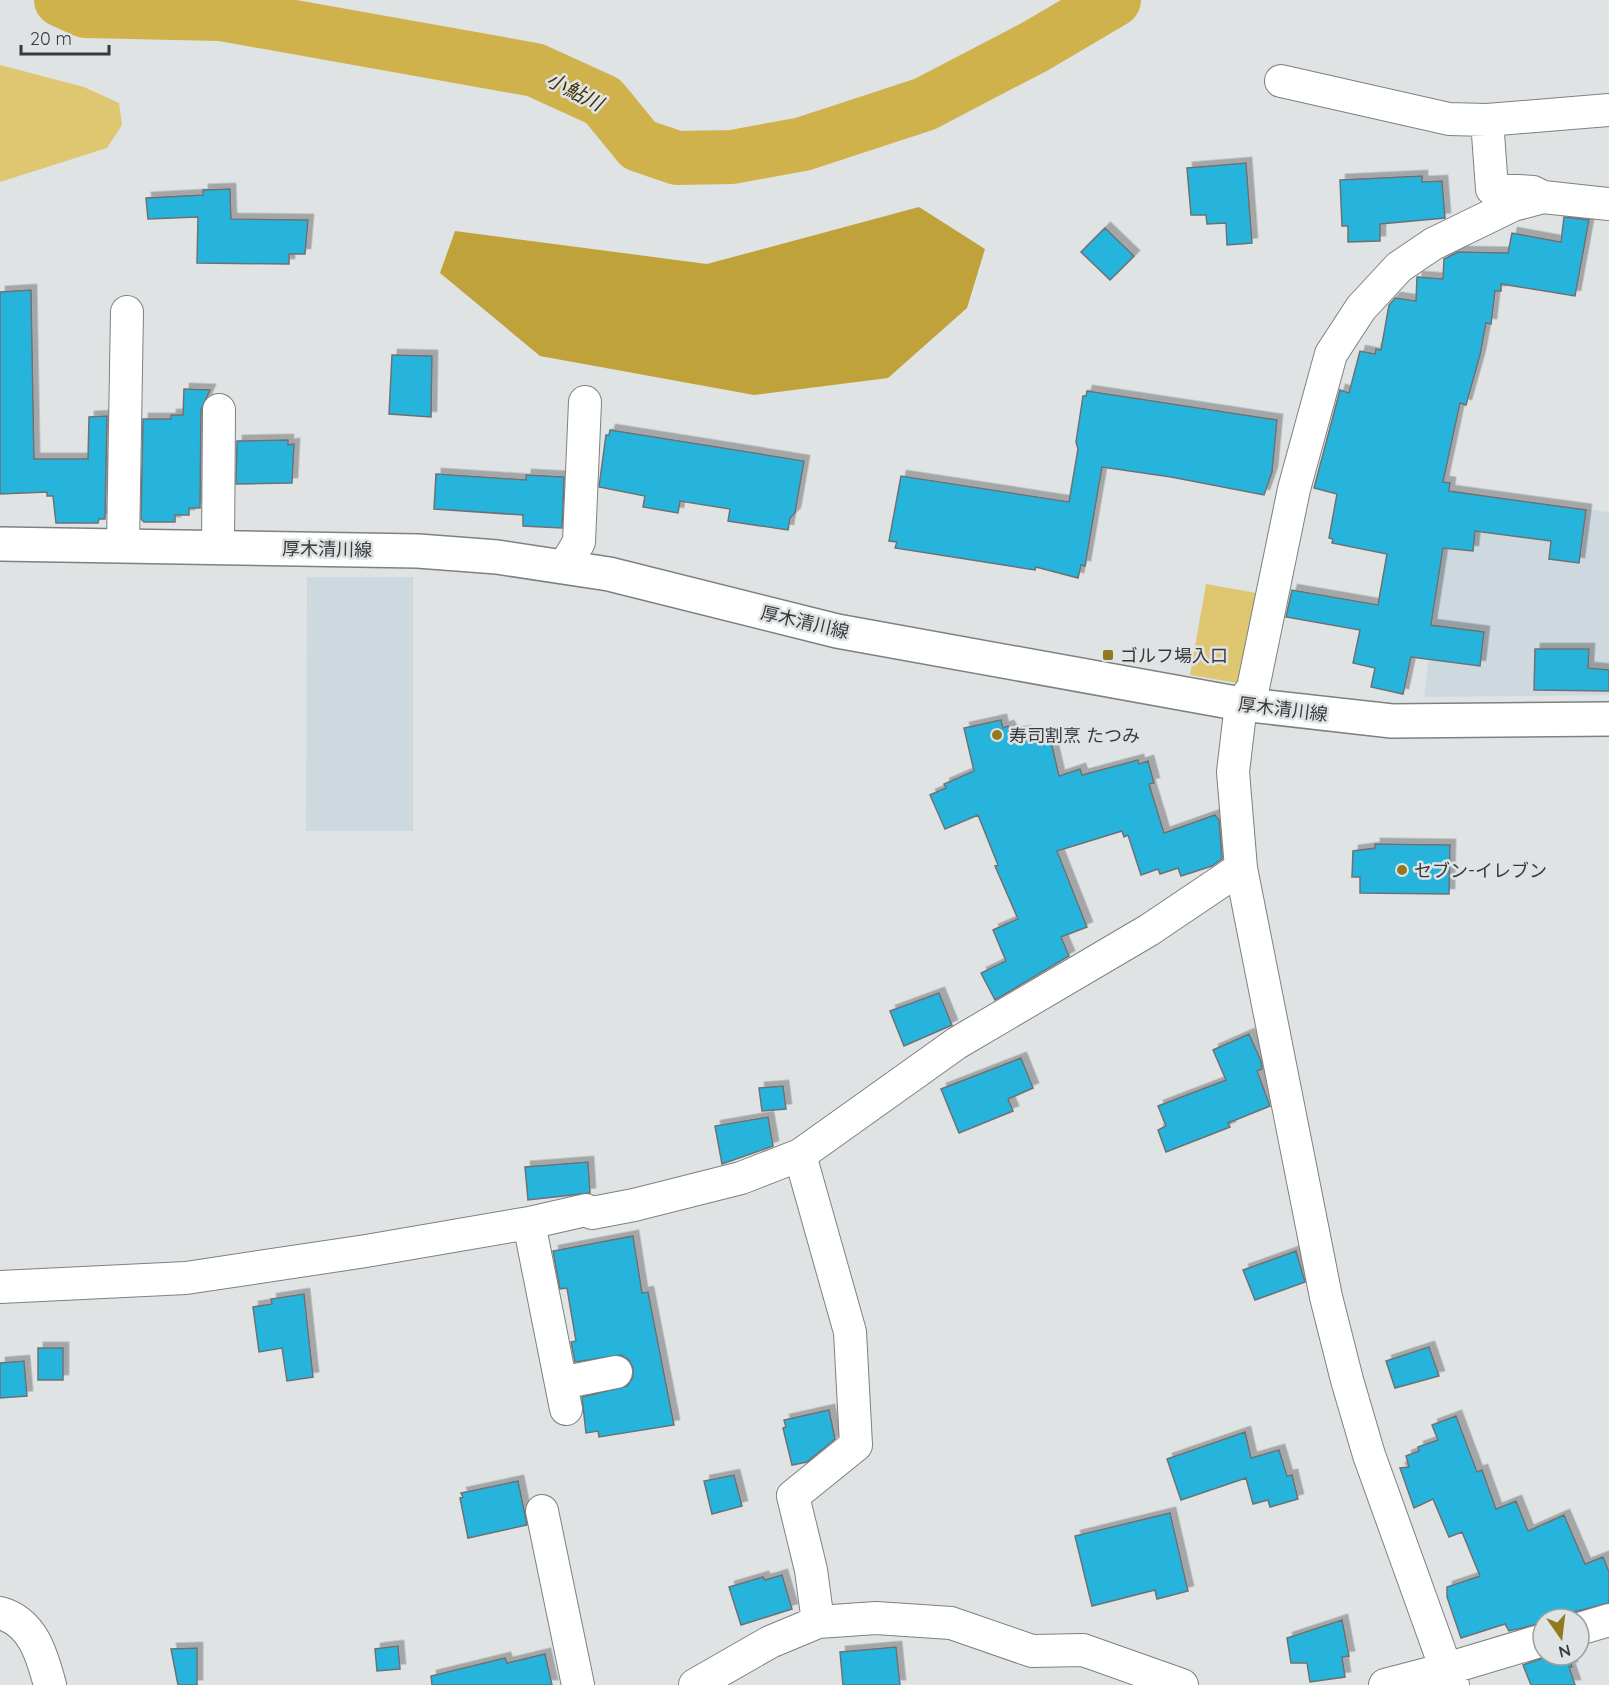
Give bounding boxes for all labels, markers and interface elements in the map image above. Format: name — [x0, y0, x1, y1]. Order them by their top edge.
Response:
scale bar — [21, 18, 110, 56]
text: 20 m — [30, 27, 72, 50]
water label: 小鮎川 — [543, 66, 609, 117]
street label: 厚木清川線 — [282, 537, 372, 561]
street label: 厚木清川線 — [759, 601, 851, 643]
place label: ゴルフ場入口 — [1120, 644, 1228, 667]
marker: ゴルフ場入口 — [1101, 648, 1115, 662]
street label: 厚木清川線 — [1237, 692, 1329, 726]
place label: 寿司割烹 たつみ — [1009, 724, 1140, 747]
marker: 寿司割烹 たつみ — [990, 728, 1004, 742]
place label: セブン-イレブン — [1414, 859, 1547, 882]
marker: セブン-イレブン — [1395, 863, 1409, 877]
north arrow — [1531, 1607, 1591, 1667]
text: N — [1557, 1640, 1573, 1663]

